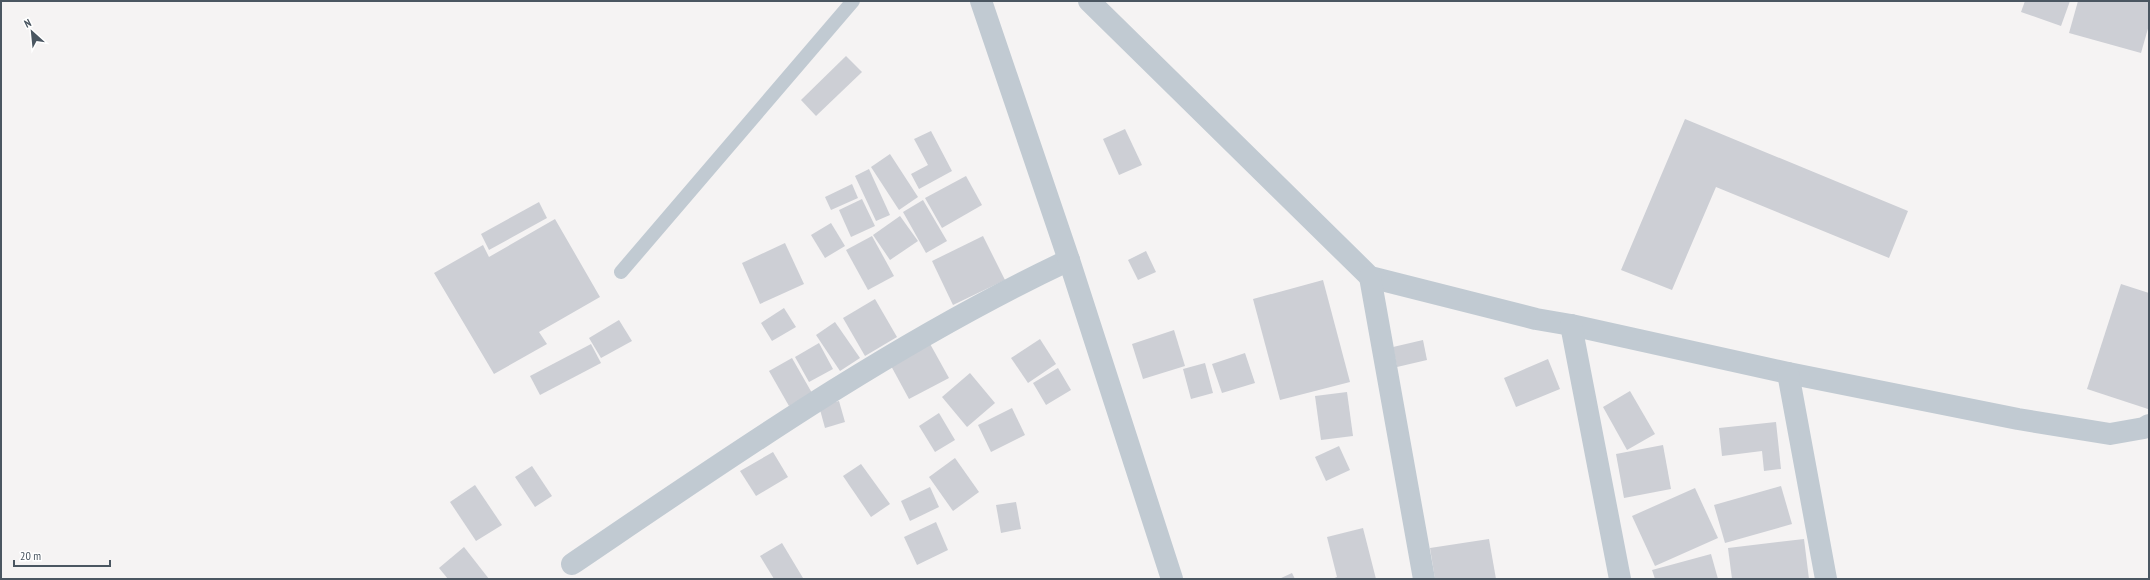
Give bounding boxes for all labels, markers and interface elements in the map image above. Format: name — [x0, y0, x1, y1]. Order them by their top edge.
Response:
north arrow — [12, 12, 52, 52]
text: N — [22, 15, 33, 31]
scale bar — [14, 542, 110, 568]
text: 20 m — [20, 548, 41, 563]

